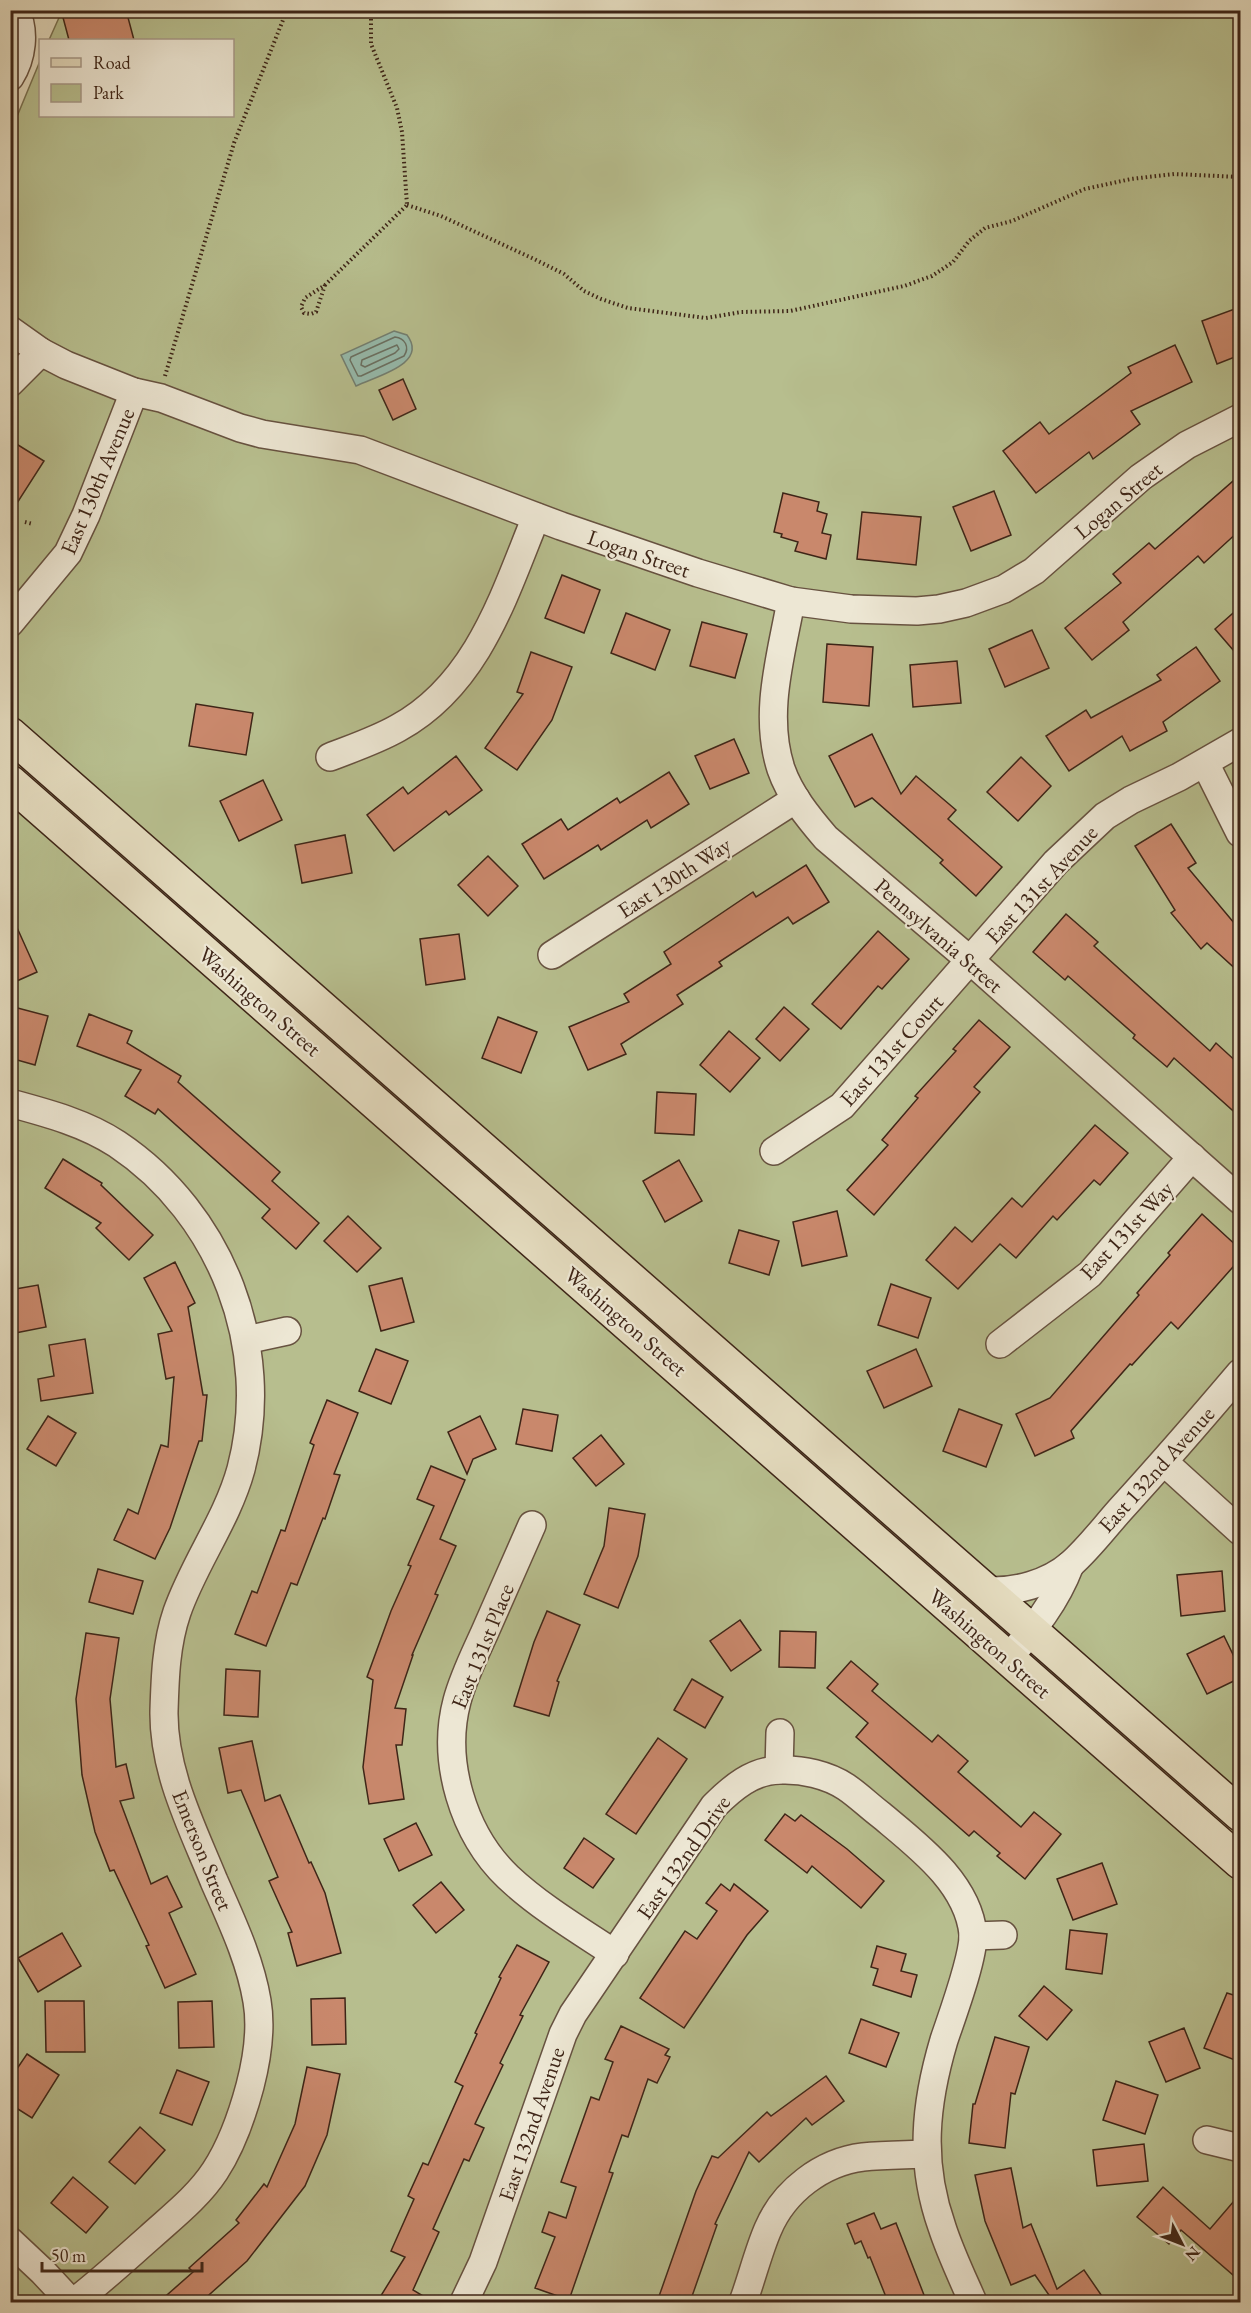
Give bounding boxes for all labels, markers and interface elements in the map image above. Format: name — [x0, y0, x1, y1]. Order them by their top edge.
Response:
legend — [39, 39, 234, 117]
text: Road — [93, 51, 132, 74]
text: Park — [93, 81, 124, 104]
street label: East 130th Avenue — [54, 403, 142, 559]
street label: Logan Street — [1068, 455, 1168, 546]
street label: Logan Street — [584, 522, 694, 585]
street label: East 131st Avenue — [979, 818, 1104, 950]
street label: East 130th Way — [612, 830, 737, 925]
street label: Pennsylvania Street — [868, 872, 1009, 999]
street label: Washington Street — [192, 940, 327, 1063]
street label: East 131st Court — [833, 988, 950, 1113]
street label: East 131st Way — [1073, 1174, 1180, 1286]
street label: Washington Street — [558, 1260, 693, 1383]
street label: East 132nd Avenue — [1092, 1399, 1221, 1539]
street label: East 131st Place — [444, 1579, 521, 1713]
street label: Washington Street — [922, 1582, 1057, 1705]
street label: Emerson Street — [165, 1786, 240, 1915]
street label: East 132nd Drive — [630, 1789, 737, 1925]
street label: East 132nd Avenue — [492, 2043, 572, 2205]
north arrow — [1152, 2214, 1212, 2274]
scale bar — [42, 2235, 202, 2273]
text: N — [1181, 2242, 1205, 2266]
text: 50 m — [51, 2244, 86, 2267]

